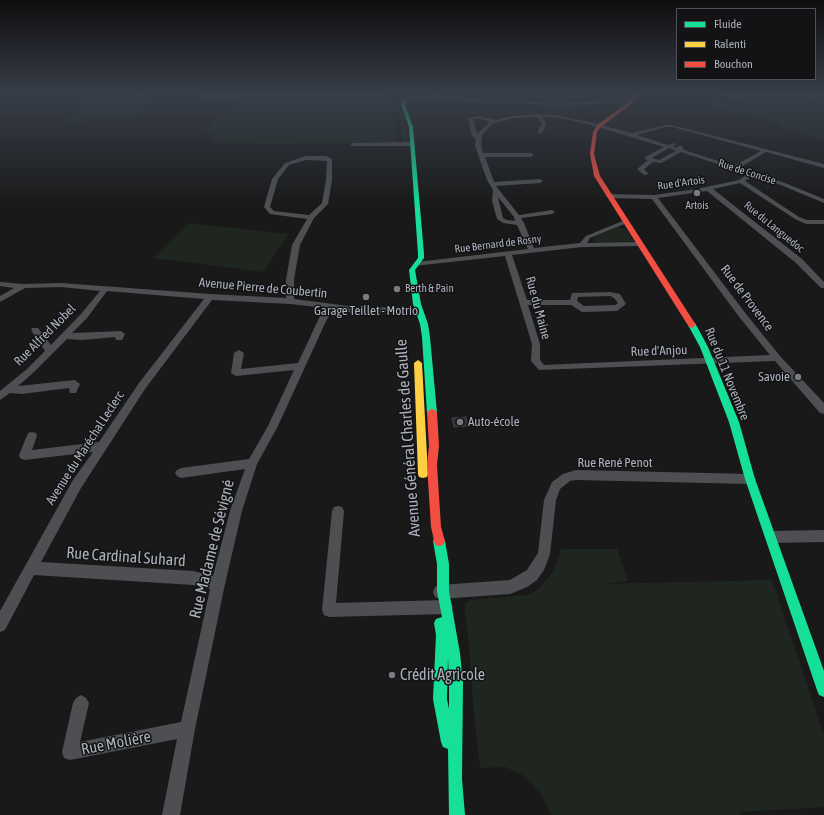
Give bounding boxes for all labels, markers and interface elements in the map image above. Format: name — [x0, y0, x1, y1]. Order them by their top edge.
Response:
legend — [676, 8, 816, 80]
text: Fluide — [714, 17, 742, 31]
text: Ralenti — [714, 37, 746, 51]
text: Bouchon — [714, 57, 753, 71]
street label: Rue de Concise — [716, 156, 778, 188]
street label: Rue d'Artois — [657, 173, 705, 193]
marker: Artois — [692, 188, 702, 198]
place label: Artois — [685, 199, 709, 213]
street label: Rue du Languedoc — [741, 199, 807, 255]
street label: Rue Bernard de Rosny — [454, 232, 542, 256]
street label: Rue de Provence — [717, 262, 777, 334]
street label: Avenue Pierre de Coubertin — [198, 275, 328, 301]
street label: Rue du Maine — [522, 275, 554, 341]
place label: Berth & Pain — [405, 282, 454, 296]
marker: Berth & Pain — [392, 284, 402, 294]
marker: Garage Teillet - Motrio — [361, 292, 371, 302]
street label: Rue Alfred Nobel — [11, 301, 79, 369]
place label: Garage Teillet - Motrio — [314, 303, 418, 319]
street label: Rue du 11 Novembre — [701, 325, 753, 423]
street label: Avenue Général Charles de Gaulle — [392, 339, 424, 537]
street label: Rue d'Anjou — [630, 342, 688, 360]
place label: Savoie — [758, 369, 790, 385]
marker: Savoie — [793, 372, 803, 382]
street label: Avenue du Maréchal Leclerc — [42, 388, 128, 508]
place label: Auto-école — [468, 414, 520, 430]
marker: Auto-école — [455, 417, 465, 427]
street label: Rue René Penot — [577, 455, 653, 471]
street label: Rue Madame de Sévigné — [185, 478, 239, 620]
street label: Rue Cardinal Suhard — [66, 543, 186, 571]
place label: Crédit Agricole — [400, 665, 485, 685]
marker: Crédit Agricole — [387, 670, 397, 680]
street label: Rue Molière — [80, 727, 152, 759]

